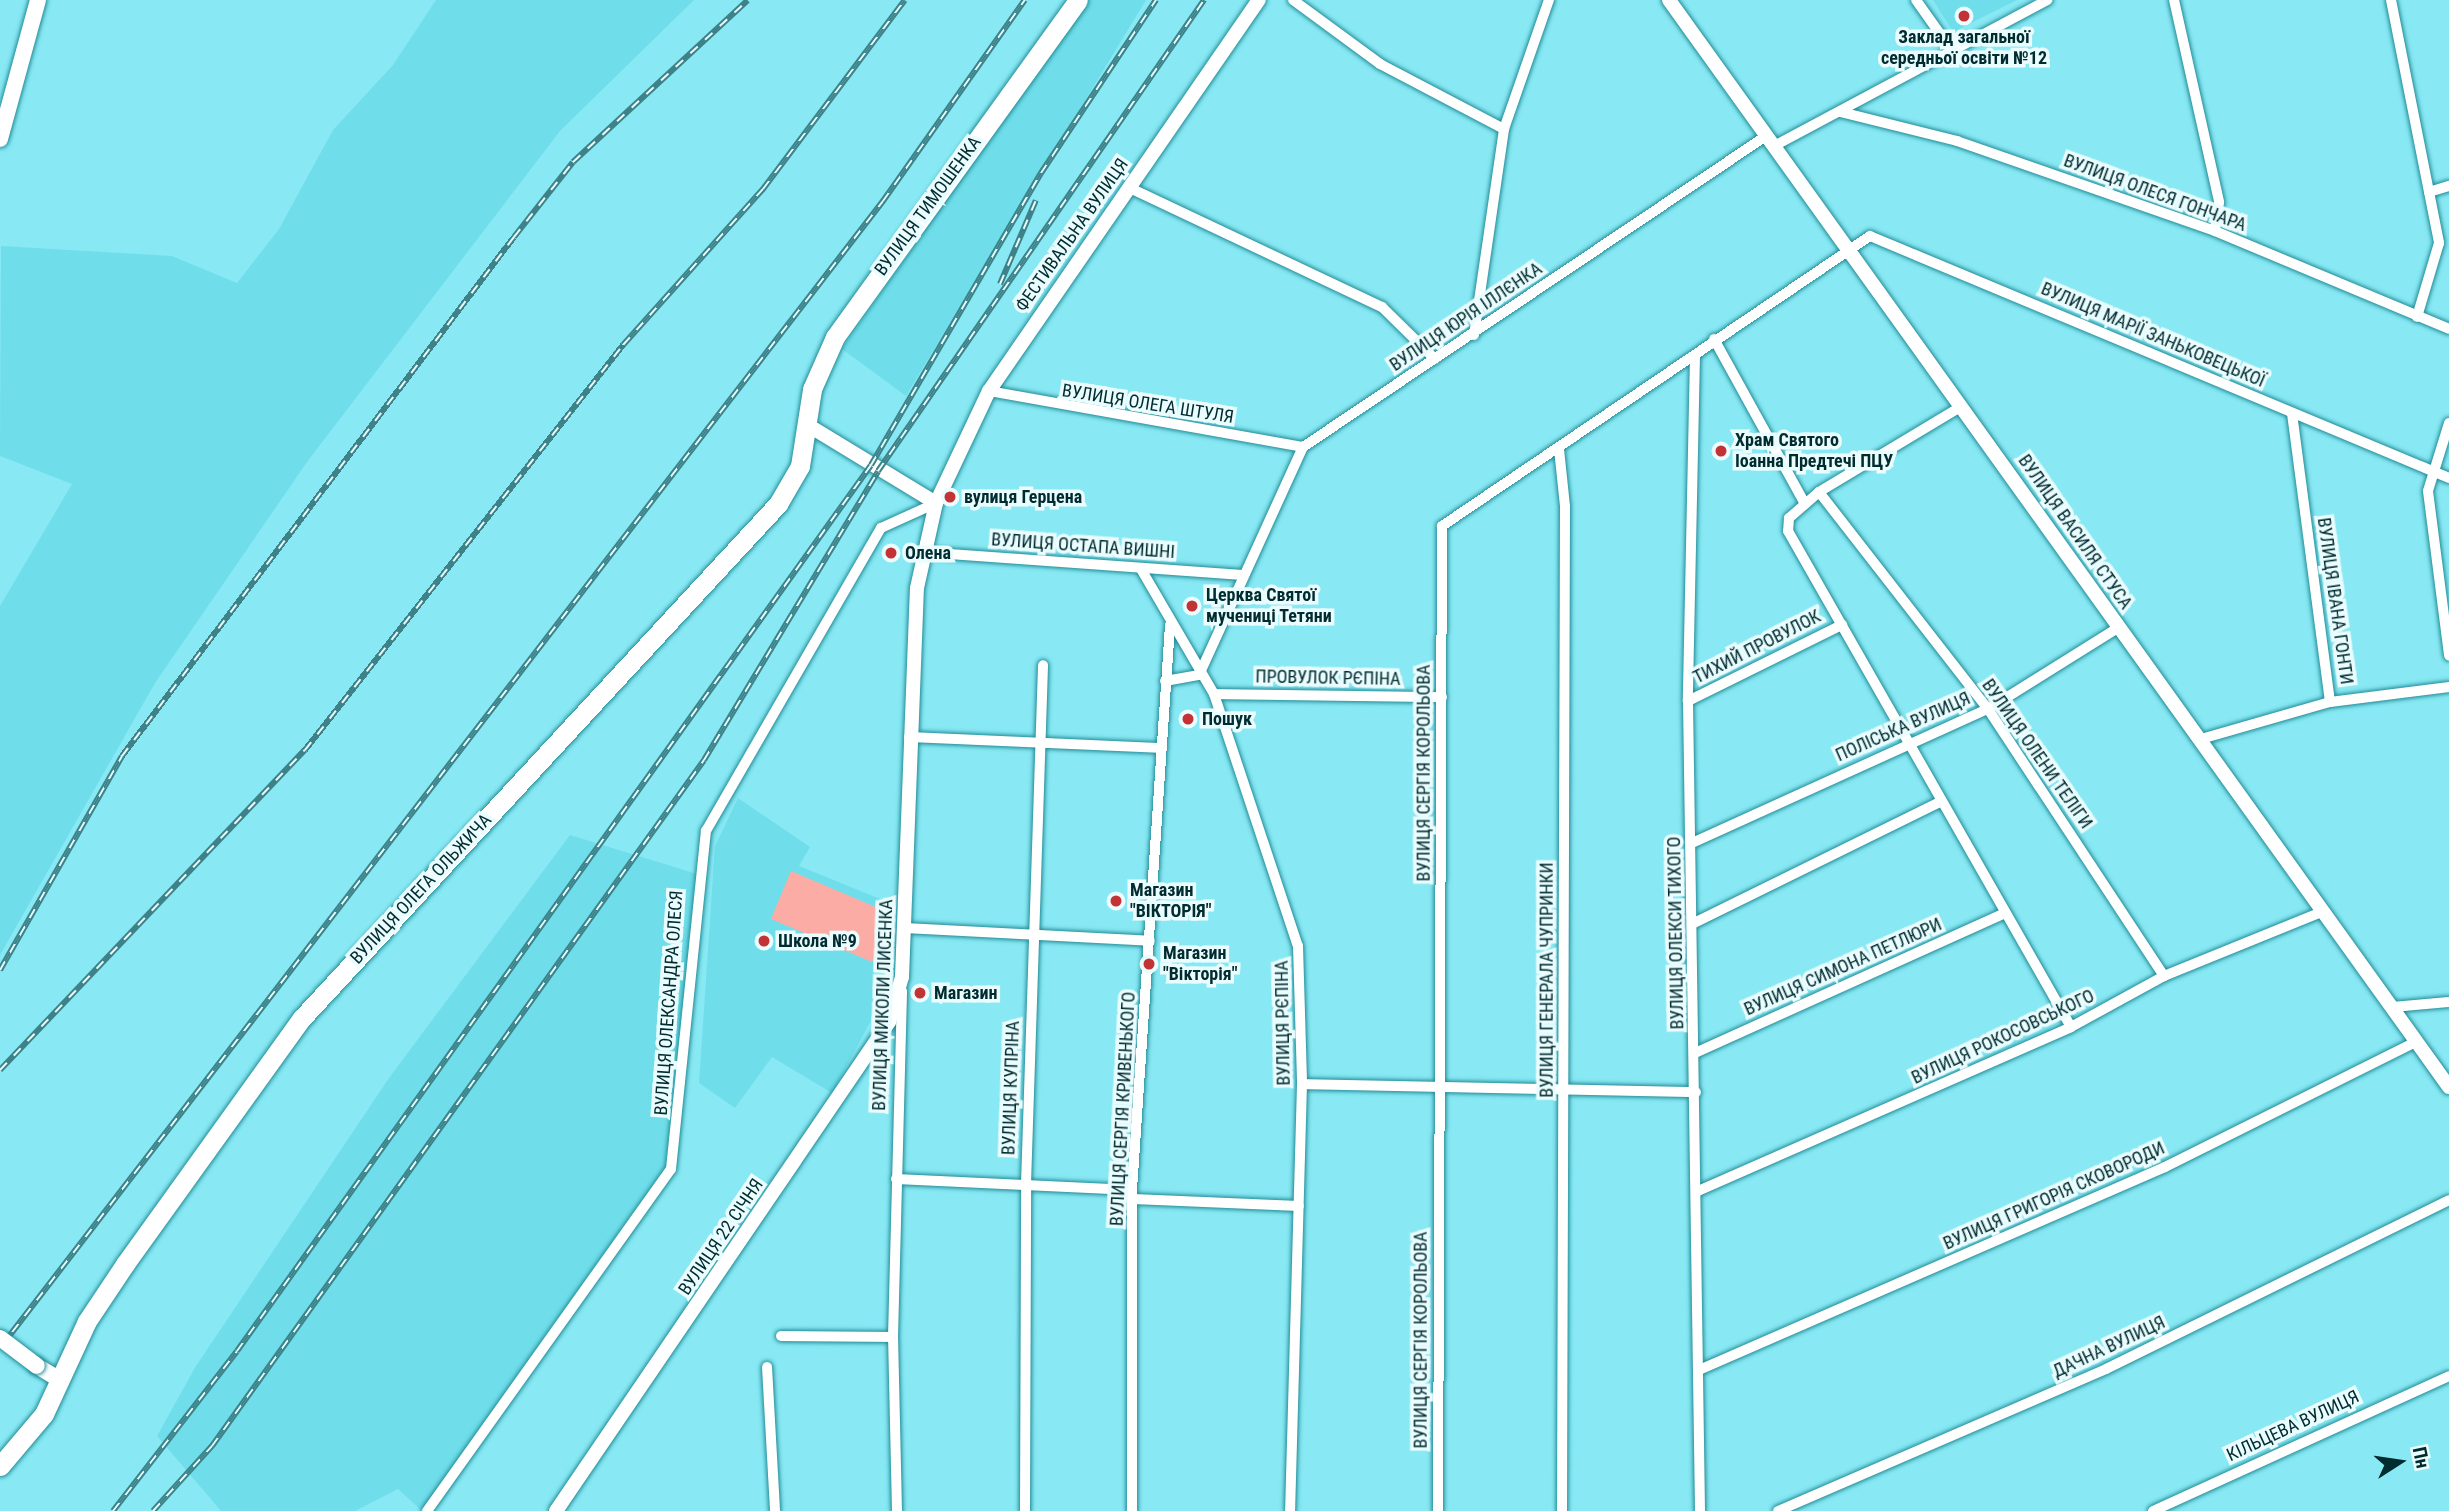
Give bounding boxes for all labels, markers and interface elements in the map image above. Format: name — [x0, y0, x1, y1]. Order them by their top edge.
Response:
marker: Заклад загальної середньої освіти №12 — [1956, 8, 1972, 24]
place label: Заклад загальної середньої освіти №12 — [1881, 27, 2047, 70]
street label: ВУЛИЦЯ ТИМОШЕНКА — [870, 132, 986, 280]
street label: ВУЛИЦЯ ОЛЕСЯ ГОНЧАРА — [2061, 150, 2249, 236]
street label: ФЕСТИВАЛЬНА ВУЛИЦЯ — [1011, 154, 1133, 316]
street label: ВУЛИЦЯ ЮРІЯ ІЛЛЄНКА — [1386, 258, 1546, 376]
street label: ВУЛИЦЯ МАРІЇ ЗАНЬКОВЕЦЬКОЇ — [2038, 278, 2268, 392]
street label: ВУЛИЦЯ ОЛЕГА ШТУЛЯ — [1061, 380, 1235, 428]
place label: Храм Святого Іоанна Предтечі ПЦУ — [1735, 430, 1893, 472]
marker: Храм Святого Іоанна Предтечі ПЦУ — [1713, 443, 1729, 459]
street label: ВУЛИЦЯ ВАСИЛЯ СТУСА — [2013, 451, 2137, 613]
place label: вулиця Герцена — [964, 486, 1082, 508]
marker: вулиця Герцена — [942, 489, 958, 505]
street label: ВУЛИЦЯ ІВАНА ГОНТИ — [2313, 516, 2357, 686]
street label: ВУЛИЦЯ ОСТАПА ВИШНІ — [991, 529, 1175, 563]
place label: Олена — [905, 542, 951, 564]
marker: Олена — [883, 545, 899, 561]
place label: Церква Святої мучениці Тетяни — [1206, 585, 1332, 628]
marker: Церква Святої мучениці Тетяни — [1184, 598, 1200, 614]
street label: ТИХИЙ ПРОВУЛОК — [1690, 606, 1824, 688]
street label: ВУЛИЦЯ СЕРГІЯ КОРОЛЬОВА — [1413, 665, 1435, 881]
street label: ПРОВУЛОК РЄПІНА — [1255, 666, 1401, 690]
street label: ВУЛИЦЯ ОЛЕНИ ТЕЛІГИ — [1977, 675, 2097, 833]
street label: ПОЛІСЬКА ВУЛИЦЯ — [1832, 688, 1974, 766]
place label: Пошук — [1202, 708, 1252, 730]
marker: Пошук — [1180, 711, 1196, 727]
street label: ВУЛИЦЯ ОЛЕГА ОЛЬЖИЧА — [346, 810, 496, 968]
street label: ВУЛИЦЯ ОЛЕКСИ ТИХОГО — [1664, 836, 1688, 1030]
street label: ВУЛИЦЯ ГЕНЕРАЛА ЧУПРИНКИ — [1536, 862, 1558, 1098]
place label: Магазин "ВІКТОРІЯ" — [1130, 880, 1212, 922]
street label: ВУЛИЦЯ ОЛЕКСАНДРА ОЛЕСЯ — [650, 890, 688, 1116]
marker: Магазин "ВІКТОРІЯ" — [1108, 893, 1124, 909]
street label: ВУЛИЦЯ МИКОЛИ ЛИСЕНКА — [869, 899, 897, 1111]
street label: ВУЛИЦЯ СИМОНА ПЕТЛЮРИ — [1741, 914, 1945, 1020]
place label: Школа №9 — [778, 930, 857, 952]
marker: Школа №9 — [756, 933, 772, 949]
place label: Магазин "Вікторія" — [1163, 943, 1237, 986]
marker: Магазин "Вікторія" — [1141, 956, 1157, 972]
street label: ВУЛИЦЯ РЄПІНА — [1271, 960, 1295, 1086]
place label: Магазин — [934, 982, 997, 1004]
marker: Магазин — [912, 985, 928, 1001]
street label: ВУЛИЦЯ РОКОСОВСЬКОГО — [1908, 985, 2098, 1089]
street label: ВУЛИЦЯ СЕРГІЯ КРИВЕНЬКОГО — [1106, 991, 1140, 1227]
street label: ВУЛИЦЯ КУПРІНА — [998, 1020, 1024, 1156]
street label: ВУЛИЦЯ ГРИГОРІЯ СКОВОРОДИ — [1940, 1137, 2168, 1255]
street label: ВУЛИЦЯ 22 СІЧНЯ — [674, 1175, 768, 1299]
street label: ВУЛИЦЯ СЕРГІЯ КОРОЛЬОВА — [1410, 1232, 1432, 1448]
street label: ДАЧНА ВУЛИЦЯ — [2049, 1312, 2169, 1382]
street label: КІЛЬЦЕВА ВУЛИЦЯ — [2223, 1386, 2363, 1466]
north arrow — [2365, 1427, 2435, 1497]
text: Пн — [2408, 1445, 2434, 1470]

